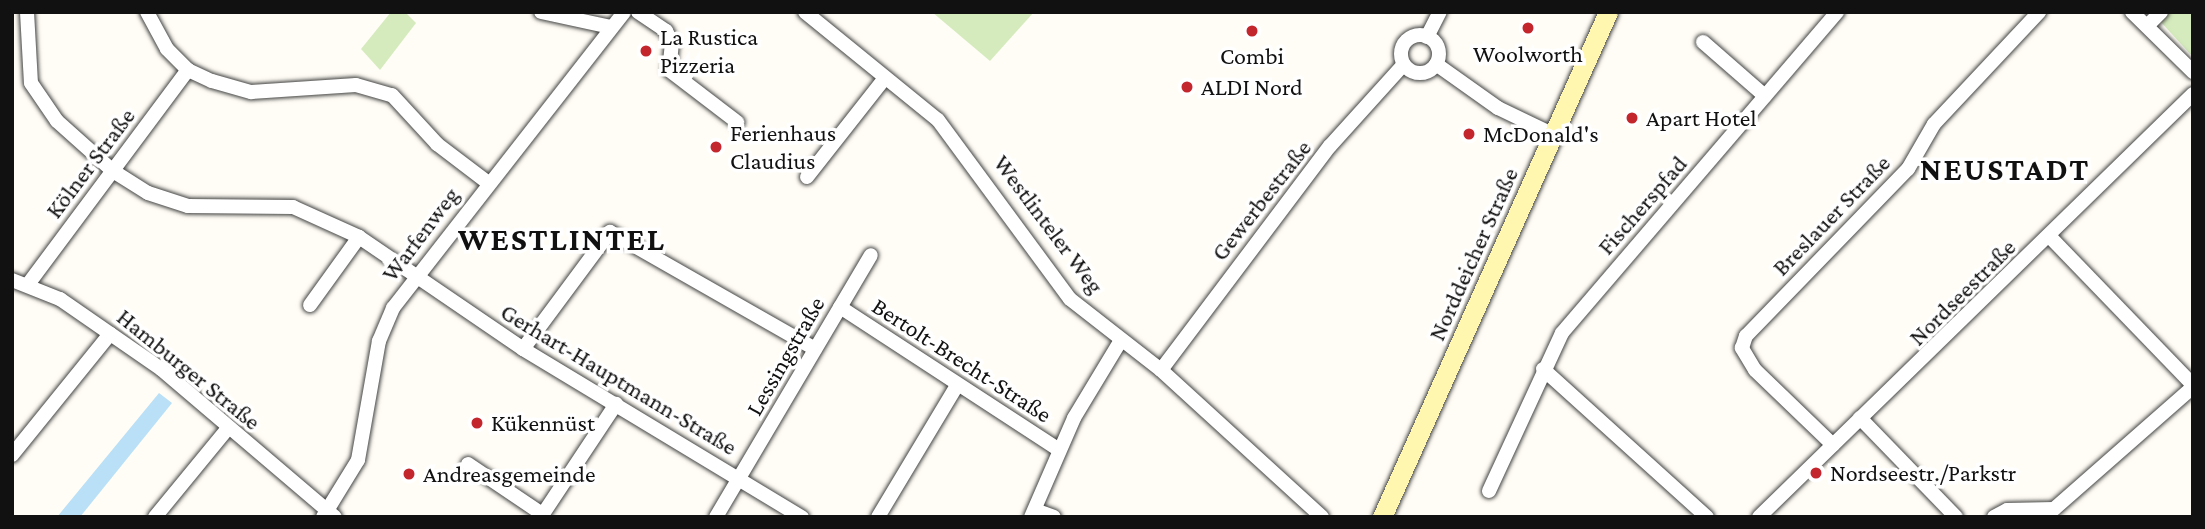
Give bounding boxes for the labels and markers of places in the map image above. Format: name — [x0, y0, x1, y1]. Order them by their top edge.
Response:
marker: Woolworth — [1520, 20, 1536, 36]
place label: La Rustica Pizzeria — [660, 23, 758, 79]
marker: Combi — [1244, 23, 1260, 39]
place label: Woolworth — [1473, 40, 1583, 68]
place label: Combi — [1220, 42, 1284, 70]
marker: La Rustica Pizzeria — [638, 43, 654, 59]
place label: ALDI Nord — [1201, 73, 1303, 101]
marker: ALDI Nord — [1179, 79, 1195, 95]
place label: Apart Hotel — [1646, 104, 1757, 132]
marker: Apart Hotel — [1624, 110, 1640, 126]
place label: Ferienhaus Claudius — [730, 119, 836, 175]
place label: McDonald's — [1483, 120, 1599, 148]
marker: McDonald's — [1461, 126, 1477, 142]
marker: Ferienhaus Claudius — [708, 139, 724, 155]
place label: Kükennüst — [491, 409, 595, 437]
marker: Kükennüst — [469, 415, 485, 431]
place label: Nordseestr./Parkstr — [1830, 459, 2016, 487]
place label: Andreasgemeinde — [423, 460, 595, 488]
marker: Nordseestr./Parkstr — [1808, 465, 1824, 481]
marker: Andreasgemeinde — [401, 466, 417, 482]

